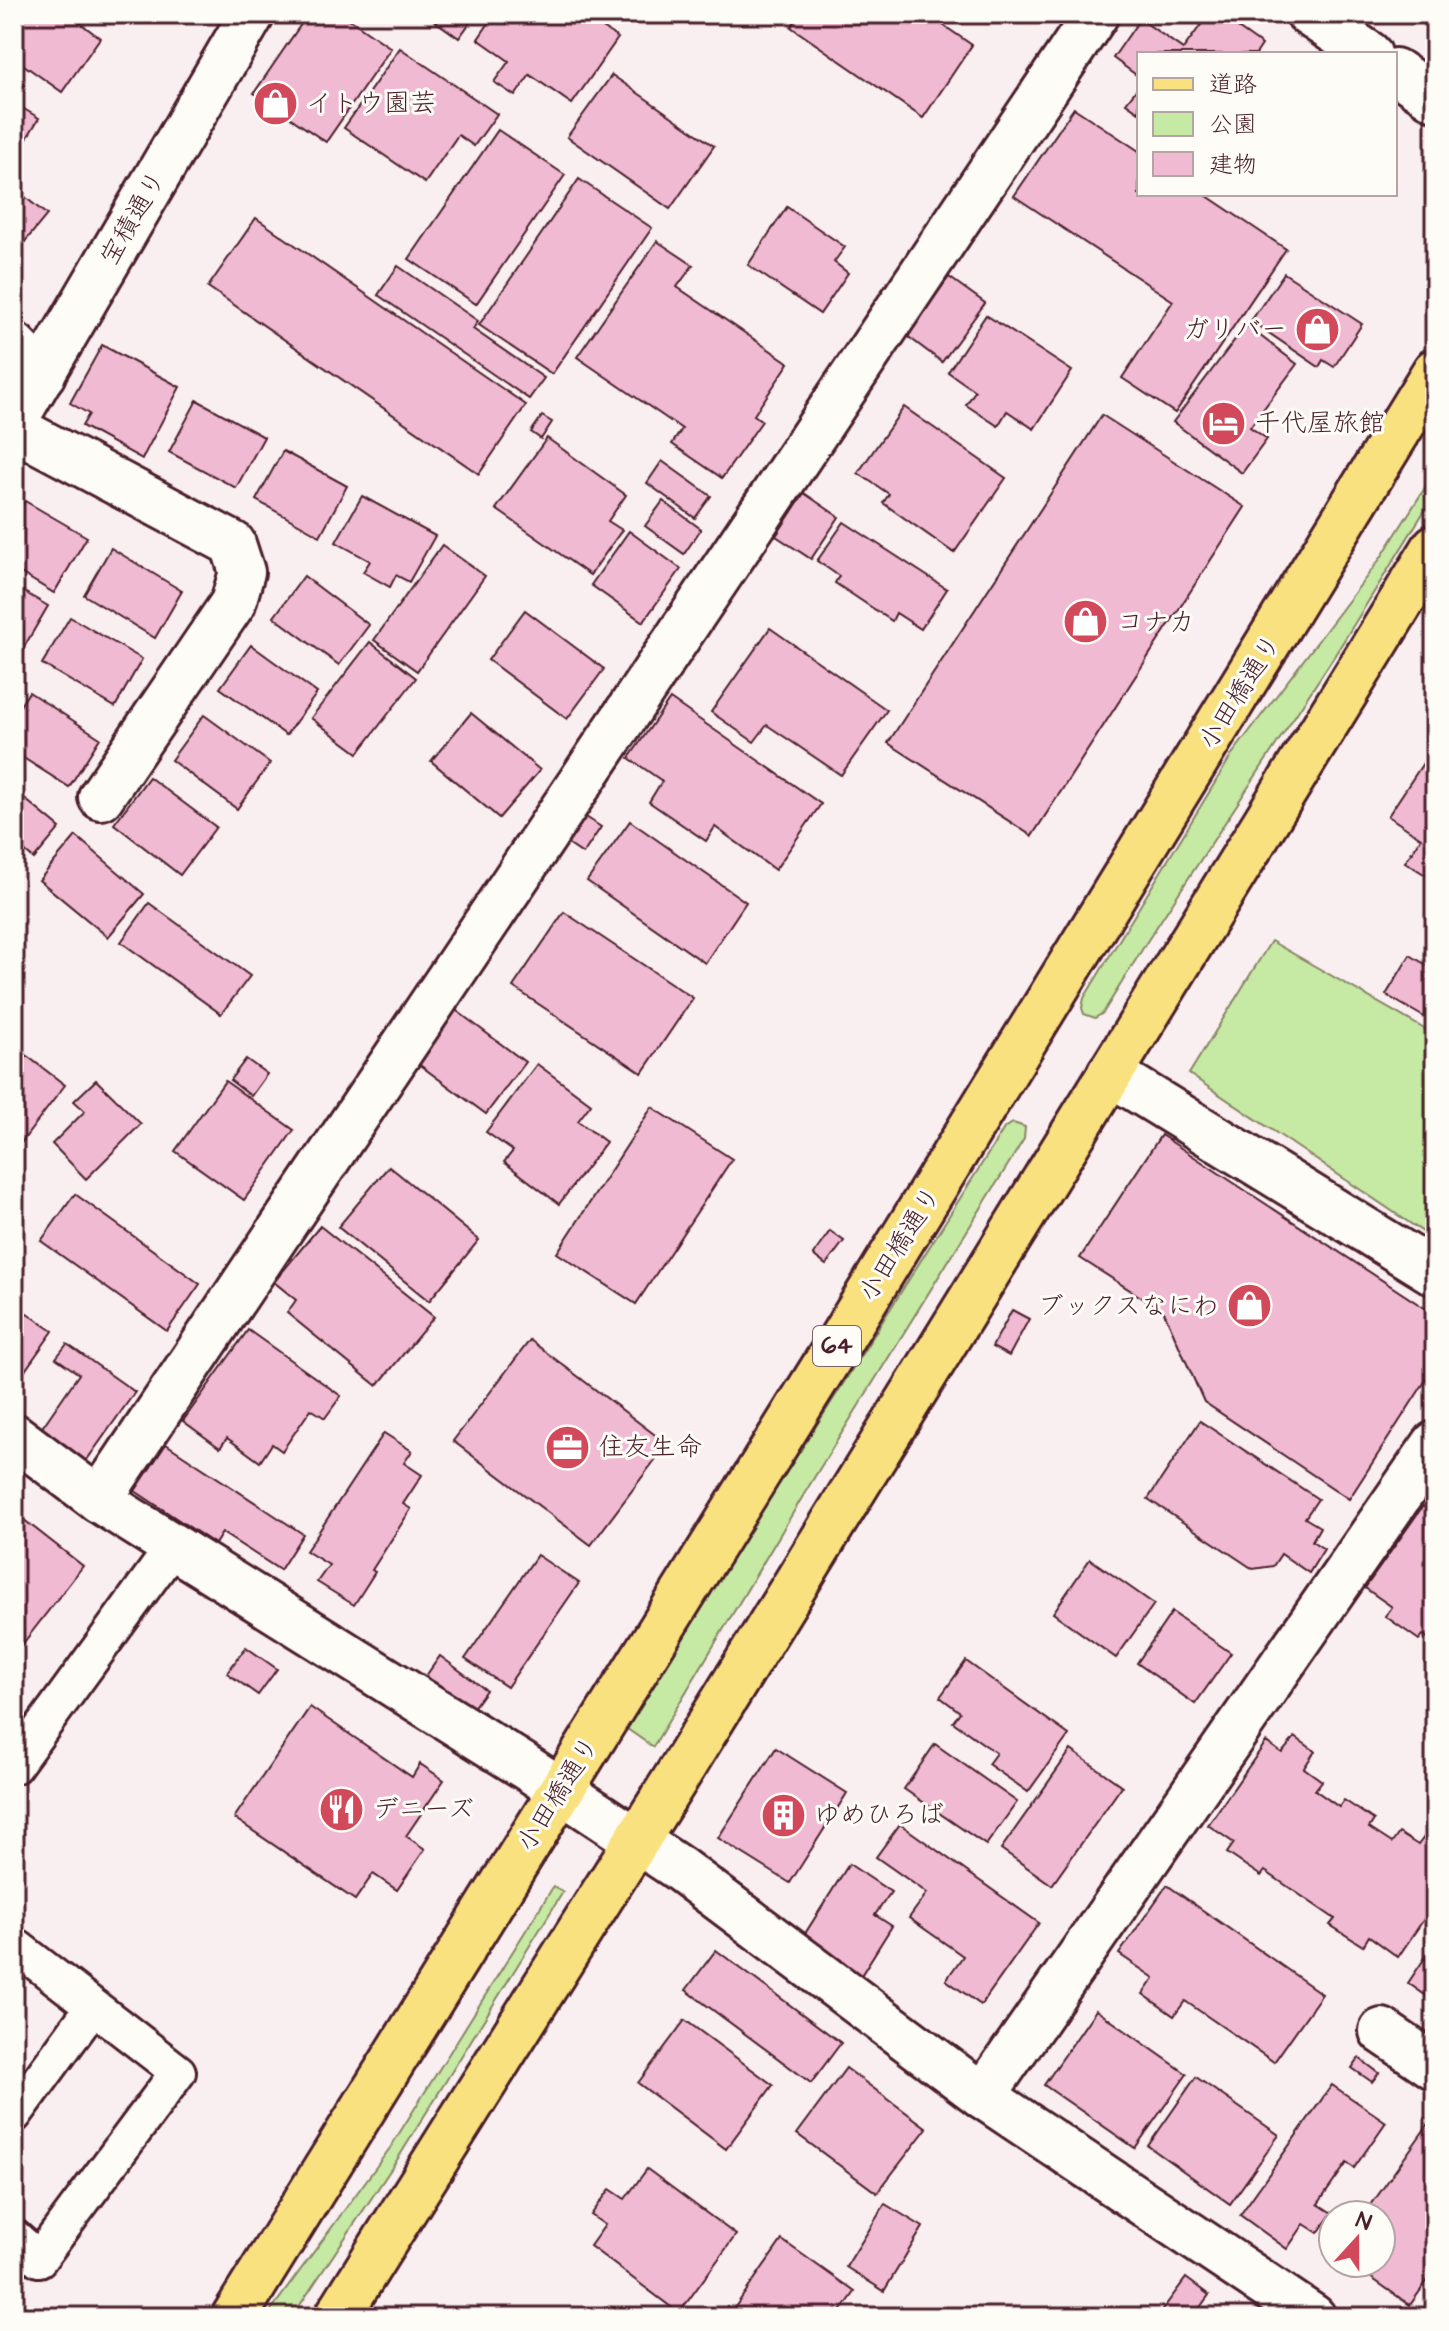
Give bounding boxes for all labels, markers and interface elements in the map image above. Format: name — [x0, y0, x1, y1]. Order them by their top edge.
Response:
legend — [1137, 52, 1397, 196]
text: 道路 — [1209, 68, 1257, 102]
shop icon: イトウ園芸 — [251, 79, 299, 127]
place label: イトウ園芸 — [306, 85, 436, 121]
text: 公園 — [1209, 108, 1257, 142]
text: 建物 — [1209, 148, 1257, 182]
street label: 宝積通り — [91, 164, 175, 272]
shop icon: ガリバー — [1294, 305, 1342, 353]
place label: ガリバー — [1183, 311, 1287, 347]
hotel icon: 千代屋旅館 — [1200, 399, 1248, 447]
place label: 千代屋旅館 — [1255, 405, 1385, 441]
shop icon: コナカ — [1062, 598, 1110, 646]
place label: コナカ — [1117, 604, 1195, 640]
street label: 小田橋通り — [1190, 627, 1290, 757]
street label: 小田橋通り — [850, 1179, 950, 1309]
shop icon: ブックスなにわ — [1226, 1282, 1274, 1330]
place label: ブックスなにわ — [1038, 1288, 1219, 1324]
road number: 64 — [813, 1326, 861, 1366]
office icon: 住友生命 — [543, 1423, 591, 1471]
place label: 住友生命 — [598, 1429, 702, 1465]
street label: 小田橋通り — [508, 1729, 608, 1859]
restaurant icon: デニーズ — [318, 1785, 366, 1833]
place label: デニーズ — [373, 1791, 474, 1827]
building icon: ゆめひろば — [759, 1791, 807, 1839]
place label: ゆめひろば — [814, 1797, 944, 1833]
north arrow — [1317, 2199, 1397, 2279]
text: N — [1352, 2205, 1376, 2239]

